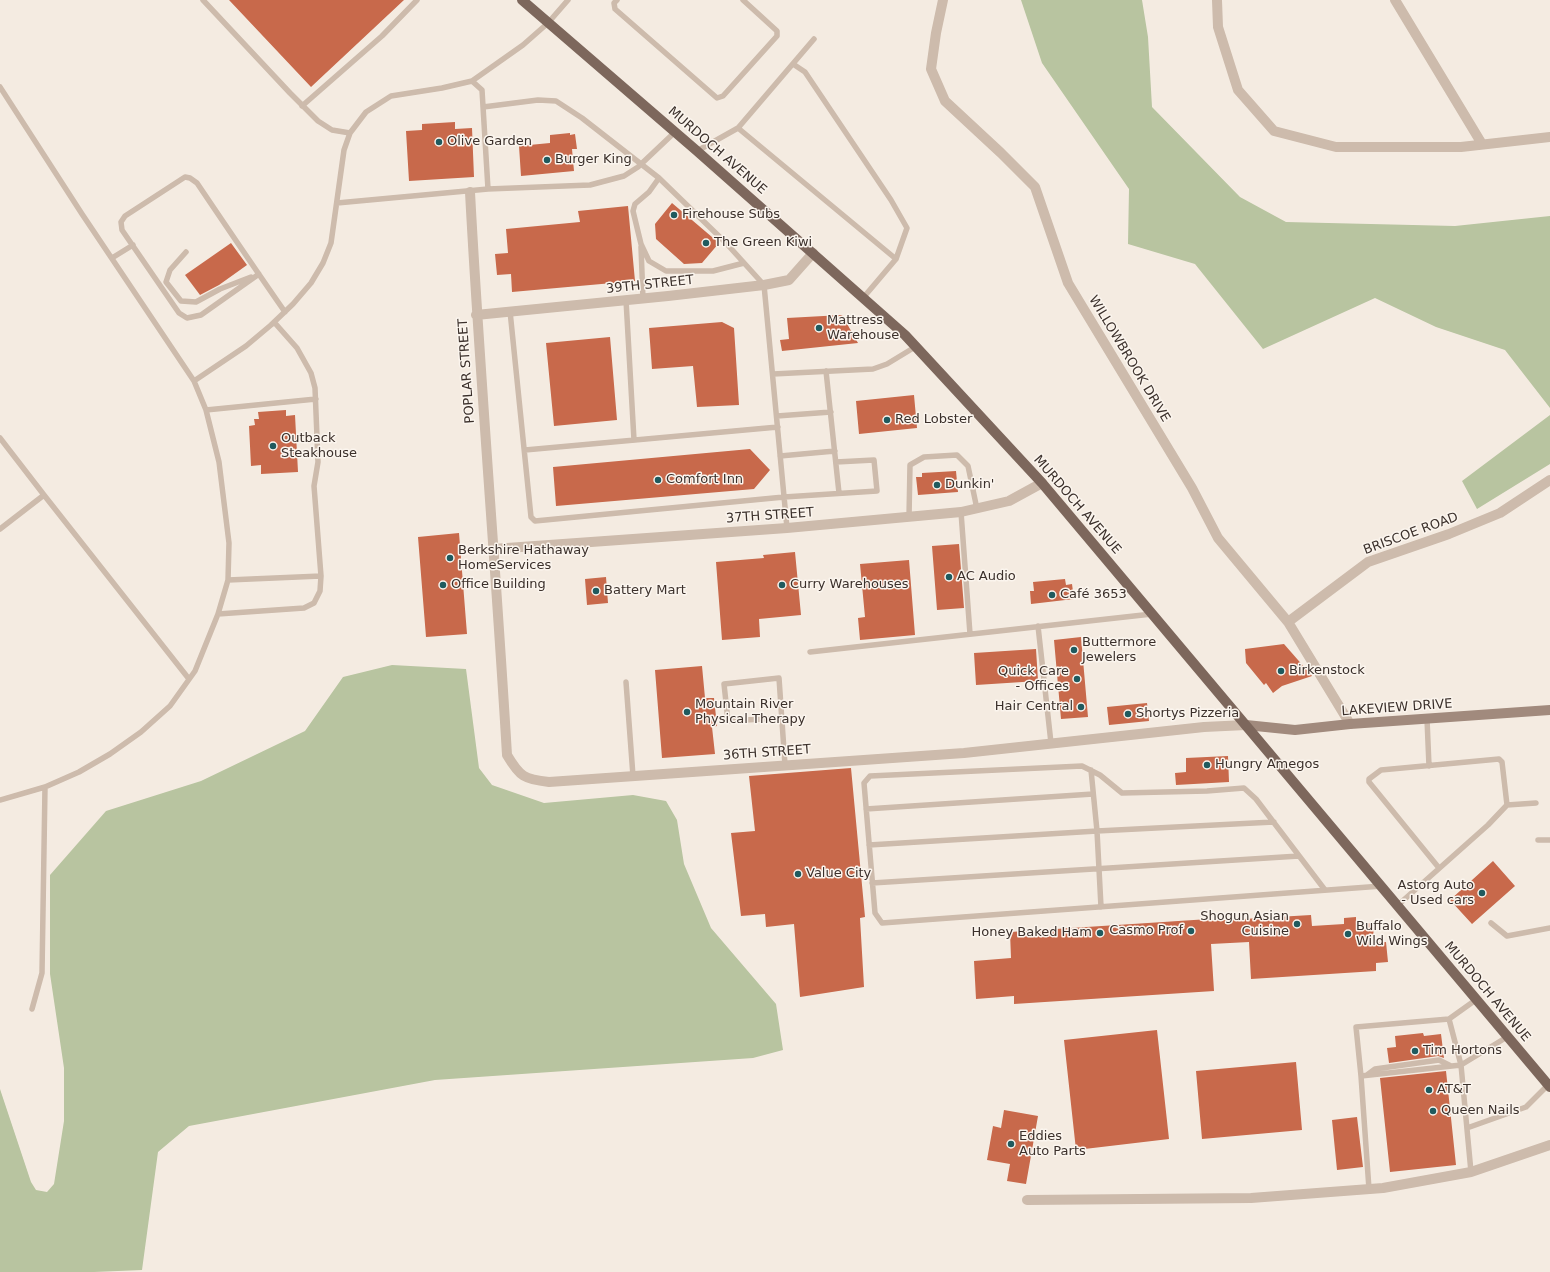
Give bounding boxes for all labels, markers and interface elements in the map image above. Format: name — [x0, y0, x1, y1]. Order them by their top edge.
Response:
street label: MURDOCH AVENUE — [664, 104, 770, 198]
place label: Olive Garden — [447, 134, 532, 150]
marker: Olive Garden — [434, 137, 444, 147]
place label: Burger King — [555, 152, 632, 168]
marker: Burger King — [542, 155, 552, 165]
place label: Firehouse Subs — [682, 207, 780, 223]
marker: Firehouse Subs — [669, 210, 679, 220]
place label: The Green Kiwi — [714, 235, 812, 251]
marker: The Green Kiwi — [701, 238, 711, 248]
street label: 39TH STREET — [605, 273, 695, 297]
street label: WILLOWBROOK DRIVE — [1085, 293, 1173, 425]
place label: Mattress Warehouse — [827, 313, 899, 344]
street label: POPLAR STREET — [456, 318, 478, 424]
marker: Mattress Warehouse — [814, 323, 824, 333]
place label: Red Lobster — [895, 412, 972, 428]
marker: Red Lobster — [882, 415, 892, 425]
place label: Outback Steakhouse — [281, 431, 357, 462]
marker: Outback Steakhouse — [268, 441, 278, 451]
street label: MURDOCH AVENUE — [1030, 452, 1124, 558]
place label: Comfort Inn — [666, 472, 743, 488]
marker: Comfort Inn — [653, 475, 663, 485]
place label: Dunkin' — [945, 477, 994, 493]
marker: Dunkin' — [932, 480, 942, 490]
street label: 37TH STREET — [726, 505, 814, 527]
street label: BRISCOE ROAD — [1362, 510, 1460, 558]
place label: Berkshire Hathaway HomeServices — [458, 543, 589, 574]
marker: Berkshire Hathaway HomeServices — [445, 553, 455, 563]
place label: AC Audio — [957, 569, 1016, 585]
marker: AC Audio — [944, 572, 954, 582]
place label: Office Building — [451, 577, 546, 593]
place label: Curry Warehouses — [790, 577, 909, 593]
marker: Office Building — [438, 580, 448, 590]
marker: Curry Warehouses — [777, 580, 787, 590]
place label: Battery Mart — [604, 583, 686, 599]
marker: Battery Mart — [591, 586, 601, 596]
place label: Café 3653 — [1060, 587, 1127, 603]
marker: Café 3653 — [1047, 590, 1057, 600]
place label: Buttermore Jewelers — [1082, 635, 1156, 666]
marker: Buttermore Jewelers — [1069, 645, 1079, 655]
place label: Birkenstock — [1289, 663, 1365, 679]
place label: Quick Care - Offices — [998, 664, 1069, 695]
marker: Birkenstock — [1276, 666, 1286, 676]
marker: Quick Care - Offices — [1072, 674, 1082, 684]
street label: LAKEVIEW DRIVE — [1341, 696, 1453, 720]
place label: Mountain River Physical Therapy — [695, 697, 805, 728]
place label: Hair Central — [995, 699, 1073, 715]
marker: Hair Central — [1076, 702, 1086, 712]
place label: Shortys Pizzeria — [1136, 706, 1239, 722]
marker: Mountain River Physical Therapy — [682, 707, 692, 717]
marker: Shortys Pizzeria — [1123, 709, 1133, 719]
street label: 36TH STREET — [723, 742, 811, 764]
place label: Hungry Amegos — [1215, 757, 1319, 773]
marker: Hungry Amegos — [1202, 760, 1212, 770]
place label: Value City — [806, 866, 871, 882]
marker: Value City — [793, 869, 803, 879]
place label: Astorg Auto - Used cars — [1398, 878, 1474, 909]
marker: Astorg Auto - Used cars — [1477, 888, 1487, 898]
place label: Shogun Asian Cuisine — [1200, 909, 1289, 940]
marker: Shogun Asian Cuisine — [1292, 919, 1302, 929]
place label: Buffalo Wild Wings — [1356, 919, 1428, 950]
place label: Casmo Prof — [1109, 923, 1183, 939]
place label: Honey Baked Ham — [971, 925, 1092, 941]
marker: Casmo Prof — [1186, 926, 1196, 936]
marker: Honey Baked Ham — [1095, 928, 1105, 938]
marker: Buffalo Wild Wings — [1343, 929, 1353, 939]
street label: MURDOCH AVENUE — [1441, 939, 1533, 1045]
place label: Tim Hortons — [1423, 1043, 1502, 1059]
marker: Tim Hortons — [1410, 1046, 1420, 1056]
place label: AT&T — [1437, 1082, 1471, 1098]
marker: AT&T — [1424, 1085, 1434, 1095]
place label: Queen Nails — [1441, 1103, 1520, 1119]
marker: Queen Nails — [1428, 1106, 1438, 1116]
place label: Eddies Auto Parts — [1019, 1129, 1086, 1160]
marker: Eddies Auto Parts — [1006, 1139, 1016, 1149]

